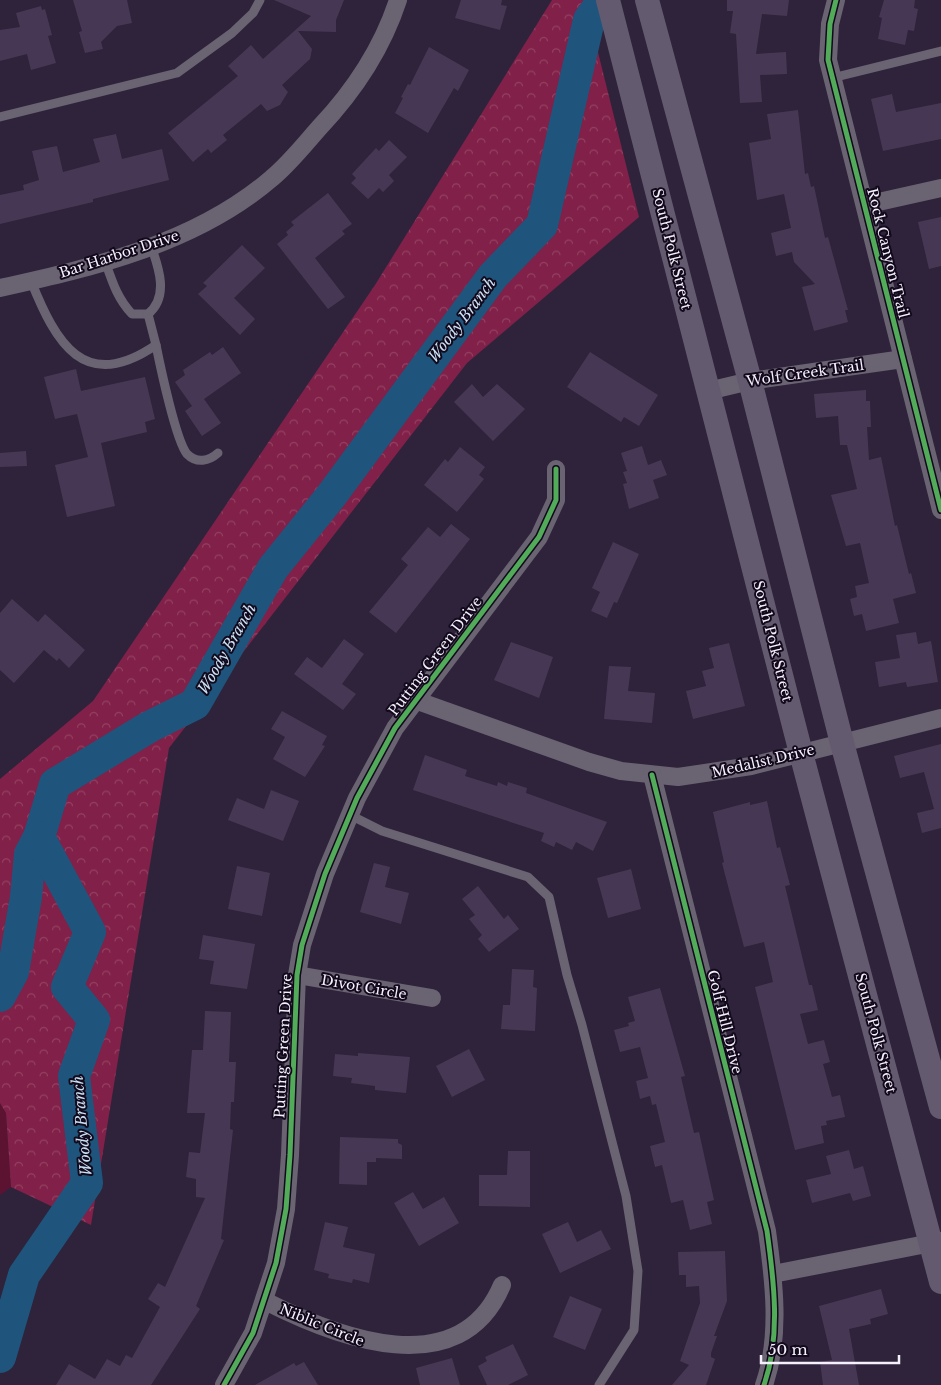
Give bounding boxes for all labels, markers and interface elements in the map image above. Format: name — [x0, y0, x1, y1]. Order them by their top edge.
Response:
street label: Rock Canyon Trail — [863, 186, 913, 320]
street label: South Polk Street — [648, 187, 696, 312]
street label: Bar Harbor Drive — [57, 226, 181, 282]
water label: Woody Branch — [424, 273, 500, 366]
street label: Wolf Creek Trail — [744, 356, 865, 390]
street label: South Polk Street — [749, 579, 797, 704]
street label: Putting Green Drive — [384, 593, 486, 719]
water label: Woody Branch — [193, 600, 260, 697]
street label: Medalist Drive — [710, 740, 816, 782]
street label: Golf Hill Drive — [703, 968, 747, 1076]
street label: Divot Circle — [320, 971, 408, 1003]
street label: South Polk Street — [851, 971, 901, 1096]
street label: Putting Green Drive — [270, 973, 296, 1119]
water label: Woody Branch — [68, 1075, 95, 1177]
street label: Niblic Circle — [277, 1300, 367, 1350]
scale bar — [761, 1332, 898, 1364]
text: 50 m — [768, 1340, 808, 1359]

